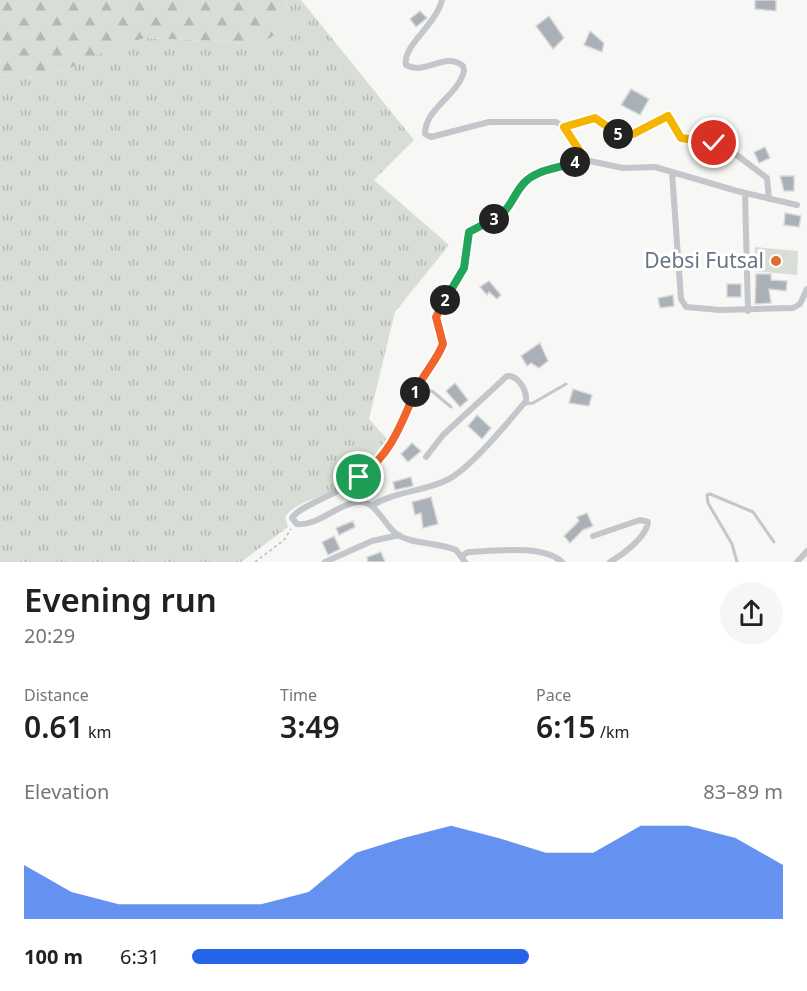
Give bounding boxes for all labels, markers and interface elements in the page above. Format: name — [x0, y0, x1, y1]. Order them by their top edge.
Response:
pin — [688, 117, 739, 168]
pin: 5 — [603, 119, 633, 149]
text: 5 — [613, 123, 623, 145]
icon: check — [697, 126, 730, 159]
pin: 4 — [560, 147, 590, 177]
text: 4 — [570, 151, 580, 173]
pin: 3 — [479, 204, 509, 234]
text: 3 — [489, 208, 499, 230]
place label: Debsi Futsal — [644, 246, 764, 274]
marker: Debsi Futsal — [769, 254, 783, 268]
pin: 2 — [430, 285, 460, 315]
text: 2 — [440, 289, 450, 311]
pin: 1 — [400, 377, 430, 407]
text: 1 — [410, 381, 420, 403]
pin — [333, 451, 384, 502]
icon: arrive — [342, 460, 375, 493]
text: Evening run — [24, 577, 217, 622]
button: share — [720, 582, 783, 645]
text: 20:29 — [24, 622, 75, 649]
text: Distance — [24, 684, 89, 706]
text: Time — [280, 684, 317, 706]
text: Pace — [536, 684, 571, 706]
text: 0.61 — [24, 706, 84, 747]
text: 3:49 — [280, 706, 340, 747]
text: 6:15 — [536, 706, 596, 747]
text: km — [84, 721, 111, 743]
text: /km — [596, 721, 629, 743]
text: Elevation — [24, 778, 109, 805]
text: 83–89 m — [703, 778, 783, 805]
text: 100 m — [24, 943, 83, 970]
text: 6:31 — [120, 943, 160, 970]

